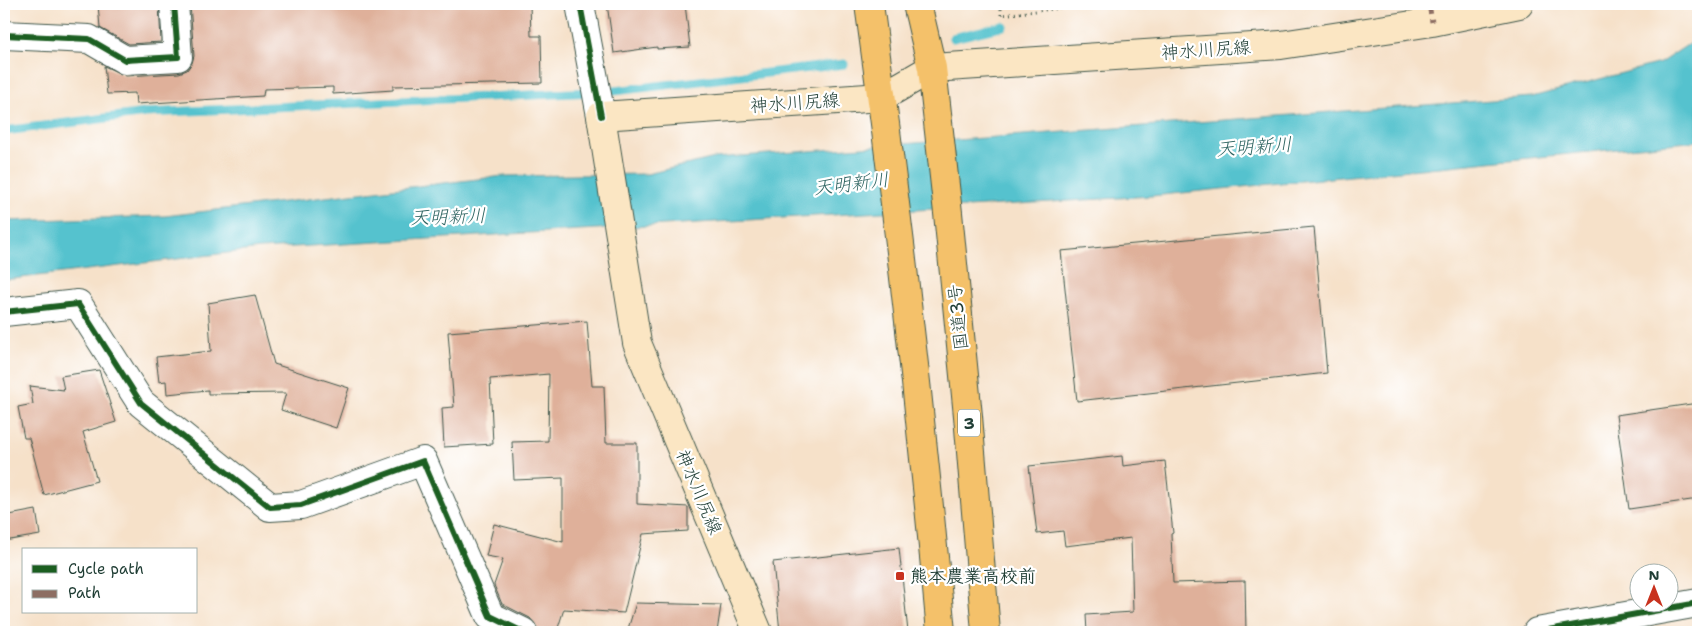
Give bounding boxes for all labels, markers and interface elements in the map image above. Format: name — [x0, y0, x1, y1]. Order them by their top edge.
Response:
street label: 神水川尻線 — [1160, 35, 1252, 65]
street label: 神水川尻線 — [749, 88, 841, 118]
water label: 天明新川 — [1215, 131, 1293, 162]
water label: 天明新川 — [812, 166, 890, 201]
water label: 天明新川 — [410, 203, 486, 230]
street label: 国道3号 — [943, 283, 973, 351]
road number: 3 — [958, 409, 980, 436]
street label: 神水川尻線 — [670, 446, 728, 538]
legend — [22, 548, 198, 614]
text: Cycle path — [68, 559, 144, 579]
place label: 熊本農業高校前 — [910, 564, 1036, 588]
north arrow — [1630, 564, 1680, 614]
text: N — [1648, 566, 1660, 584]
marker: 熊本農業高校前 — [894, 570, 906, 582]
text: Path — [68, 583, 101, 603]

